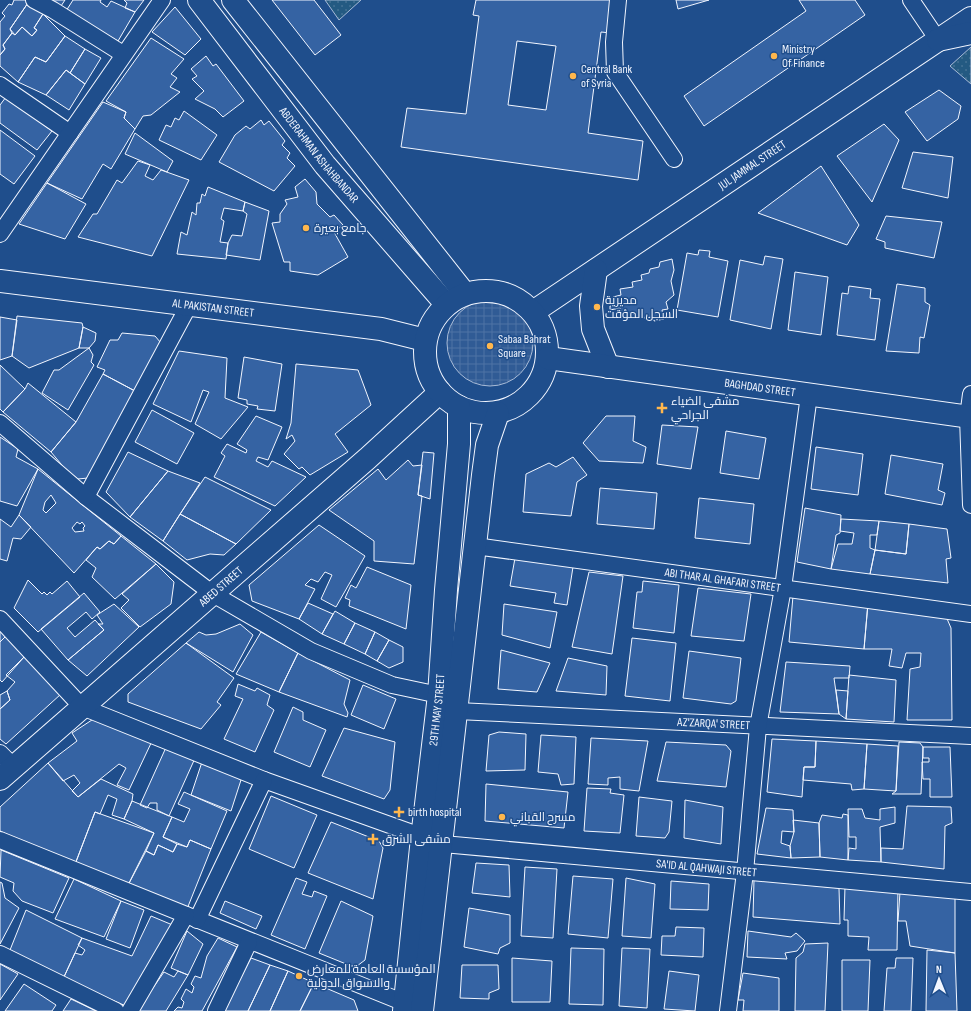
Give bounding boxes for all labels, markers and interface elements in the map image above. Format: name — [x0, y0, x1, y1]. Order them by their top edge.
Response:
place label: Ministry Of Finance — [782, 42, 825, 71]
marker: Ministry Of Finance — [769, 51, 779, 61]
place label: Central Bank of Syria — [581, 62, 633, 91]
marker: Central Bank of Syria — [568, 71, 578, 81]
street label: ABDERAHMAN ASHAHBANDAR — [275, 103, 362, 207]
street label: JUL JAMMAL STREET — [715, 137, 789, 194]
place label: جامع بعيرة — [314, 221, 366, 236]
marker: جامع بعيرة — [301, 223, 311, 233]
place label: مديرية السجل المؤقت — [605, 293, 678, 322]
street label: AL PAKISTAN STREET — [171, 296, 255, 321]
marker: مديرية السجل المؤقت — [592, 302, 602, 312]
place label: Sabaa Bahrat Square — [498, 332, 551, 361]
marker: Sabaa Bahrat Square — [485, 341, 495, 351]
street label: BAGHDAD STREET — [723, 376, 796, 400]
place label: مشفى الضياء الجراحي — [671, 394, 740, 425]
marker: مشفى الضياء الجراحي — [656, 402, 668, 414]
street label: ABED STREET — [195, 563, 246, 611]
street label: ABI THAR AL GHAFARI STREET — [663, 565, 782, 596]
street label: 29TH MAY STREET — [426, 673, 448, 747]
street label: AZ'ZARQA' STREET — [676, 715, 751, 733]
place label: birth hospital — [408, 805, 462, 820]
marker: birth hospital — [393, 806, 405, 818]
place label: مسرح القباني — [510, 810, 575, 827]
marker: مسرح القباني — [497, 812, 507, 822]
place label: مشفى الشرق — [382, 832, 451, 847]
marker: مشفى الشرق — [367, 833, 379, 845]
street label: SA'ID AL QAHWAJI STREET — [655, 856, 757, 880]
north arrow — [919, 959, 959, 999]
place label: المؤسسة العامة للمعارض والاسواق الدولية — [307, 962, 436, 991]
text: N — [936, 963, 942, 976]
marker: المؤسسة العامة للمعارض والاسواق الدولية — [294, 971, 304, 981]

